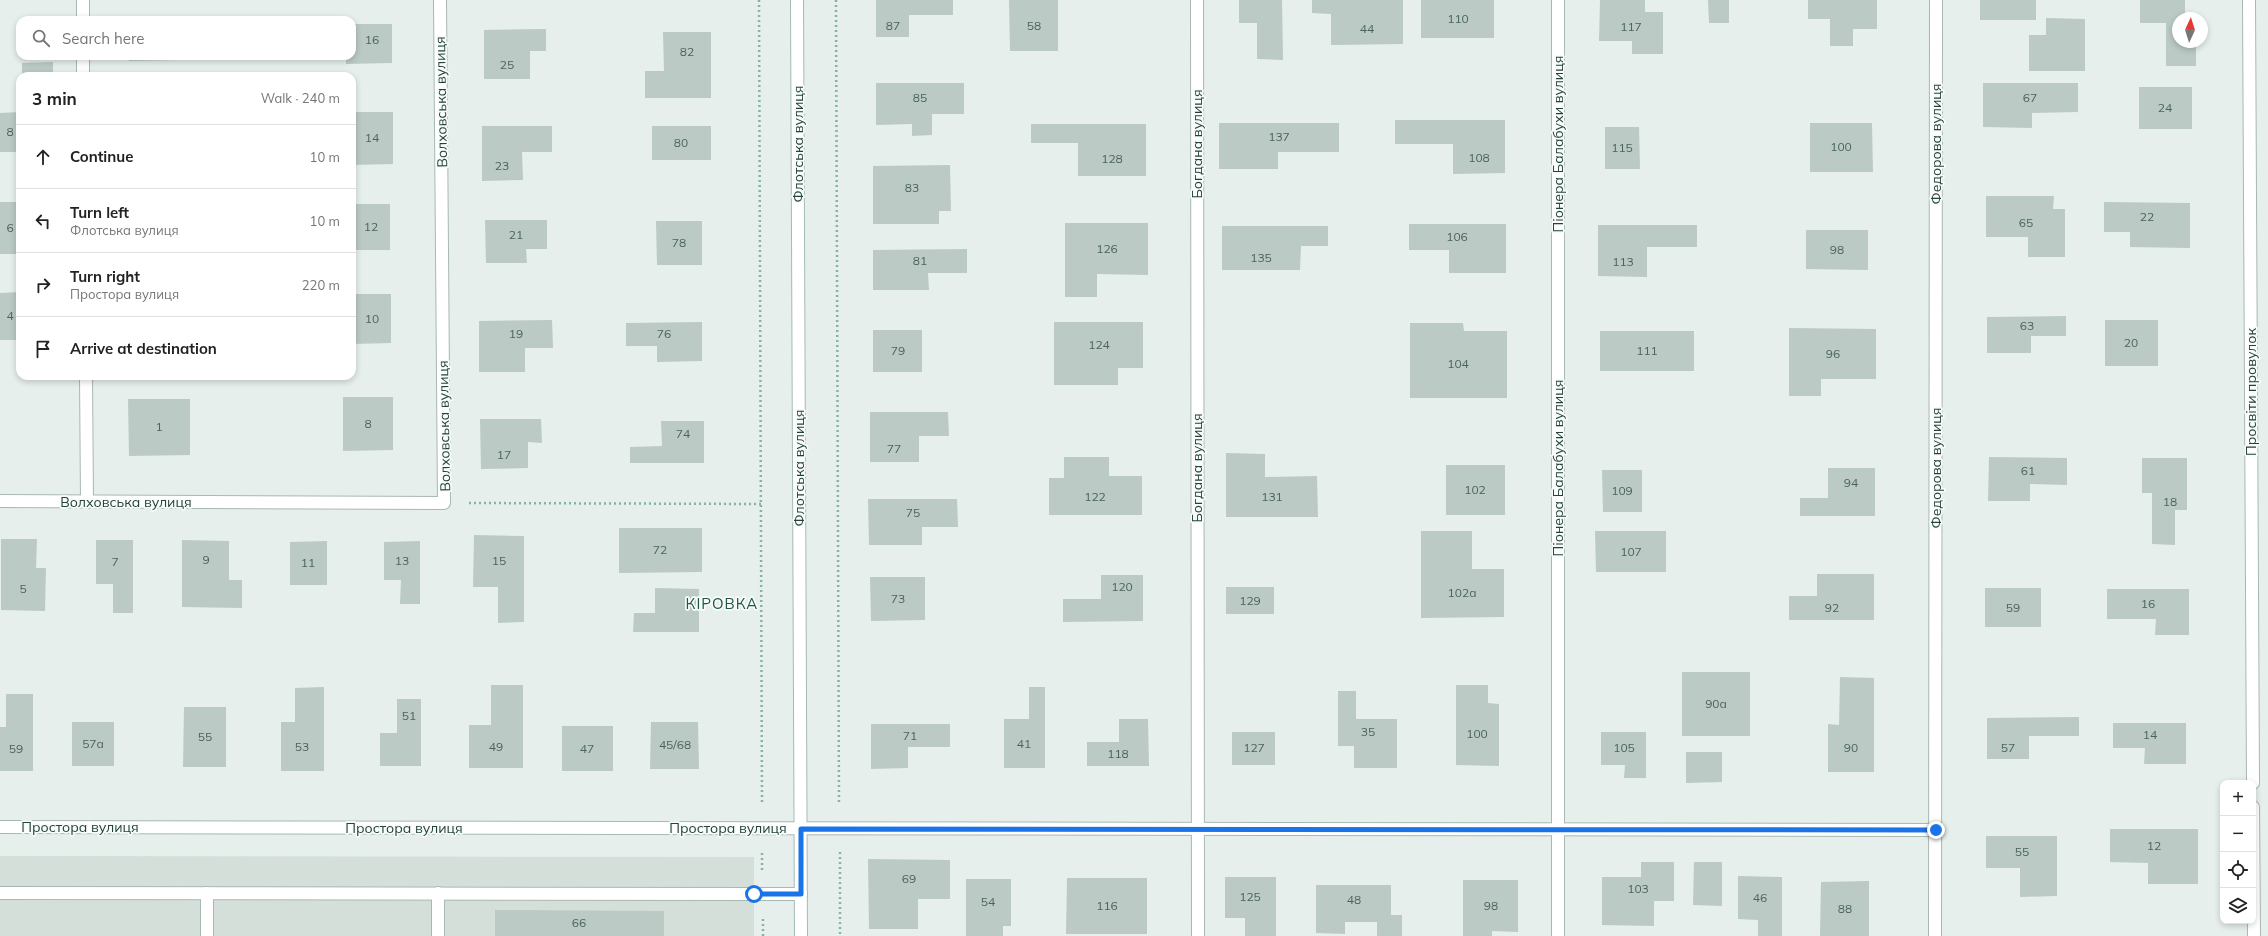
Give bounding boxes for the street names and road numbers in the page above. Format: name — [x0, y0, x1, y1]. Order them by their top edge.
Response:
street label: Волховська вулиця — [431, 36, 451, 168]
street label: Піонера Балабухи вулиця — [1549, 56, 1567, 232]
street label: Федорова вулиця — [1927, 84, 1945, 205]
street label: Флотська вулиця — [789, 85, 807, 203]
street label: Богдана вулиця — [1188, 89, 1206, 199]
street label: Просвіти провулок — [2242, 328, 2260, 456]
street label: Волховська вулиця — [434, 360, 454, 492]
street label: Піонера Балабухи вулиця — [1549, 380, 1567, 556]
street label: Федорова вулиця — [1927, 408, 1945, 529]
street label: Флотська вулиця — [790, 409, 808, 527]
street label: Богдана вулиця — [1188, 413, 1206, 523]
street label: Волховська вулиця — [60, 493, 192, 511]
street label: Простора вулиця — [21, 818, 139, 836]
street label: Простора вулиця — [345, 819, 463, 837]
street label: Простора вулиця — [669, 819, 787, 837]

